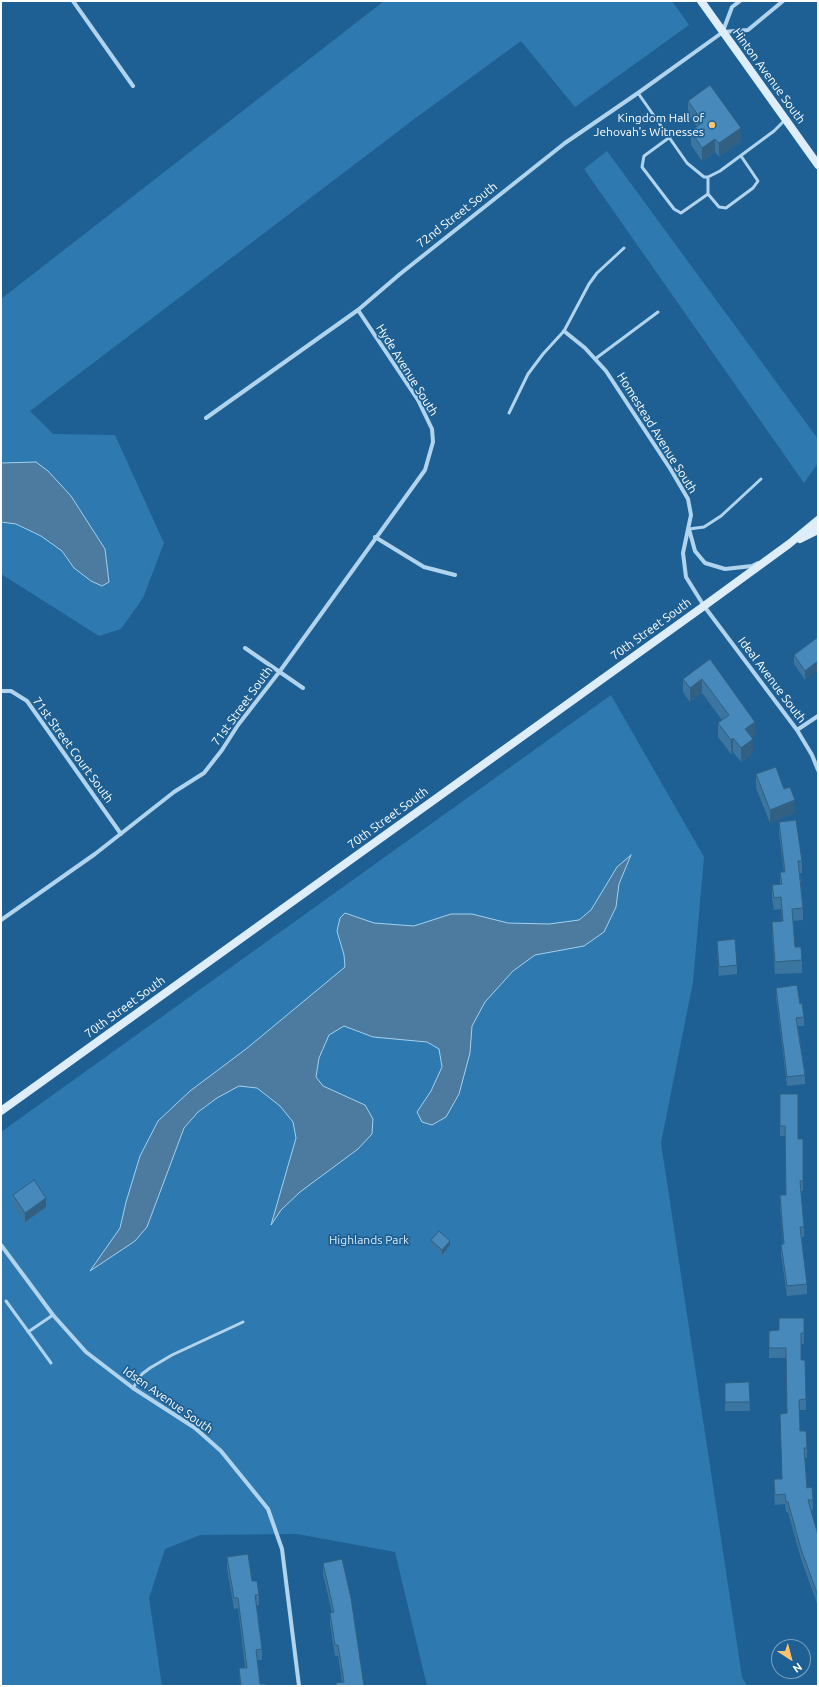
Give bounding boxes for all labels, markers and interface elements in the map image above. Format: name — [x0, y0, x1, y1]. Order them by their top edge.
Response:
street label: Hinton Avenue South — [730, 26, 808, 126]
place label: Kingdom Hall of Jehovah's Witnesses — [594, 111, 704, 139]
marker: Kingdom Hall of Jehovah's Witnesses — [707, 120, 717, 130]
street label: 72nd Street South — [414, 179, 500, 251]
street label: Hyde Avenue South — [373, 321, 441, 419]
street label: Homestead Avenue South — [614, 370, 700, 496]
street label: 70th Street South — [608, 595, 694, 663]
street label: Ideal Avenue South — [735, 634, 809, 726]
street label: 71st Street South — [208, 664, 276, 748]
street label: 71st Street Court South — [30, 694, 116, 806]
street label: 70th Street South — [345, 784, 431, 852]
street label: 70th Street South — [82, 973, 168, 1041]
park label: Highlands Park — [329, 1233, 409, 1247]
street label: Idsen Avenue South — [120, 1364, 216, 1436]
north arrow — [771, 1639, 811, 1679]
text: N — [791, 1661, 804, 1675]

